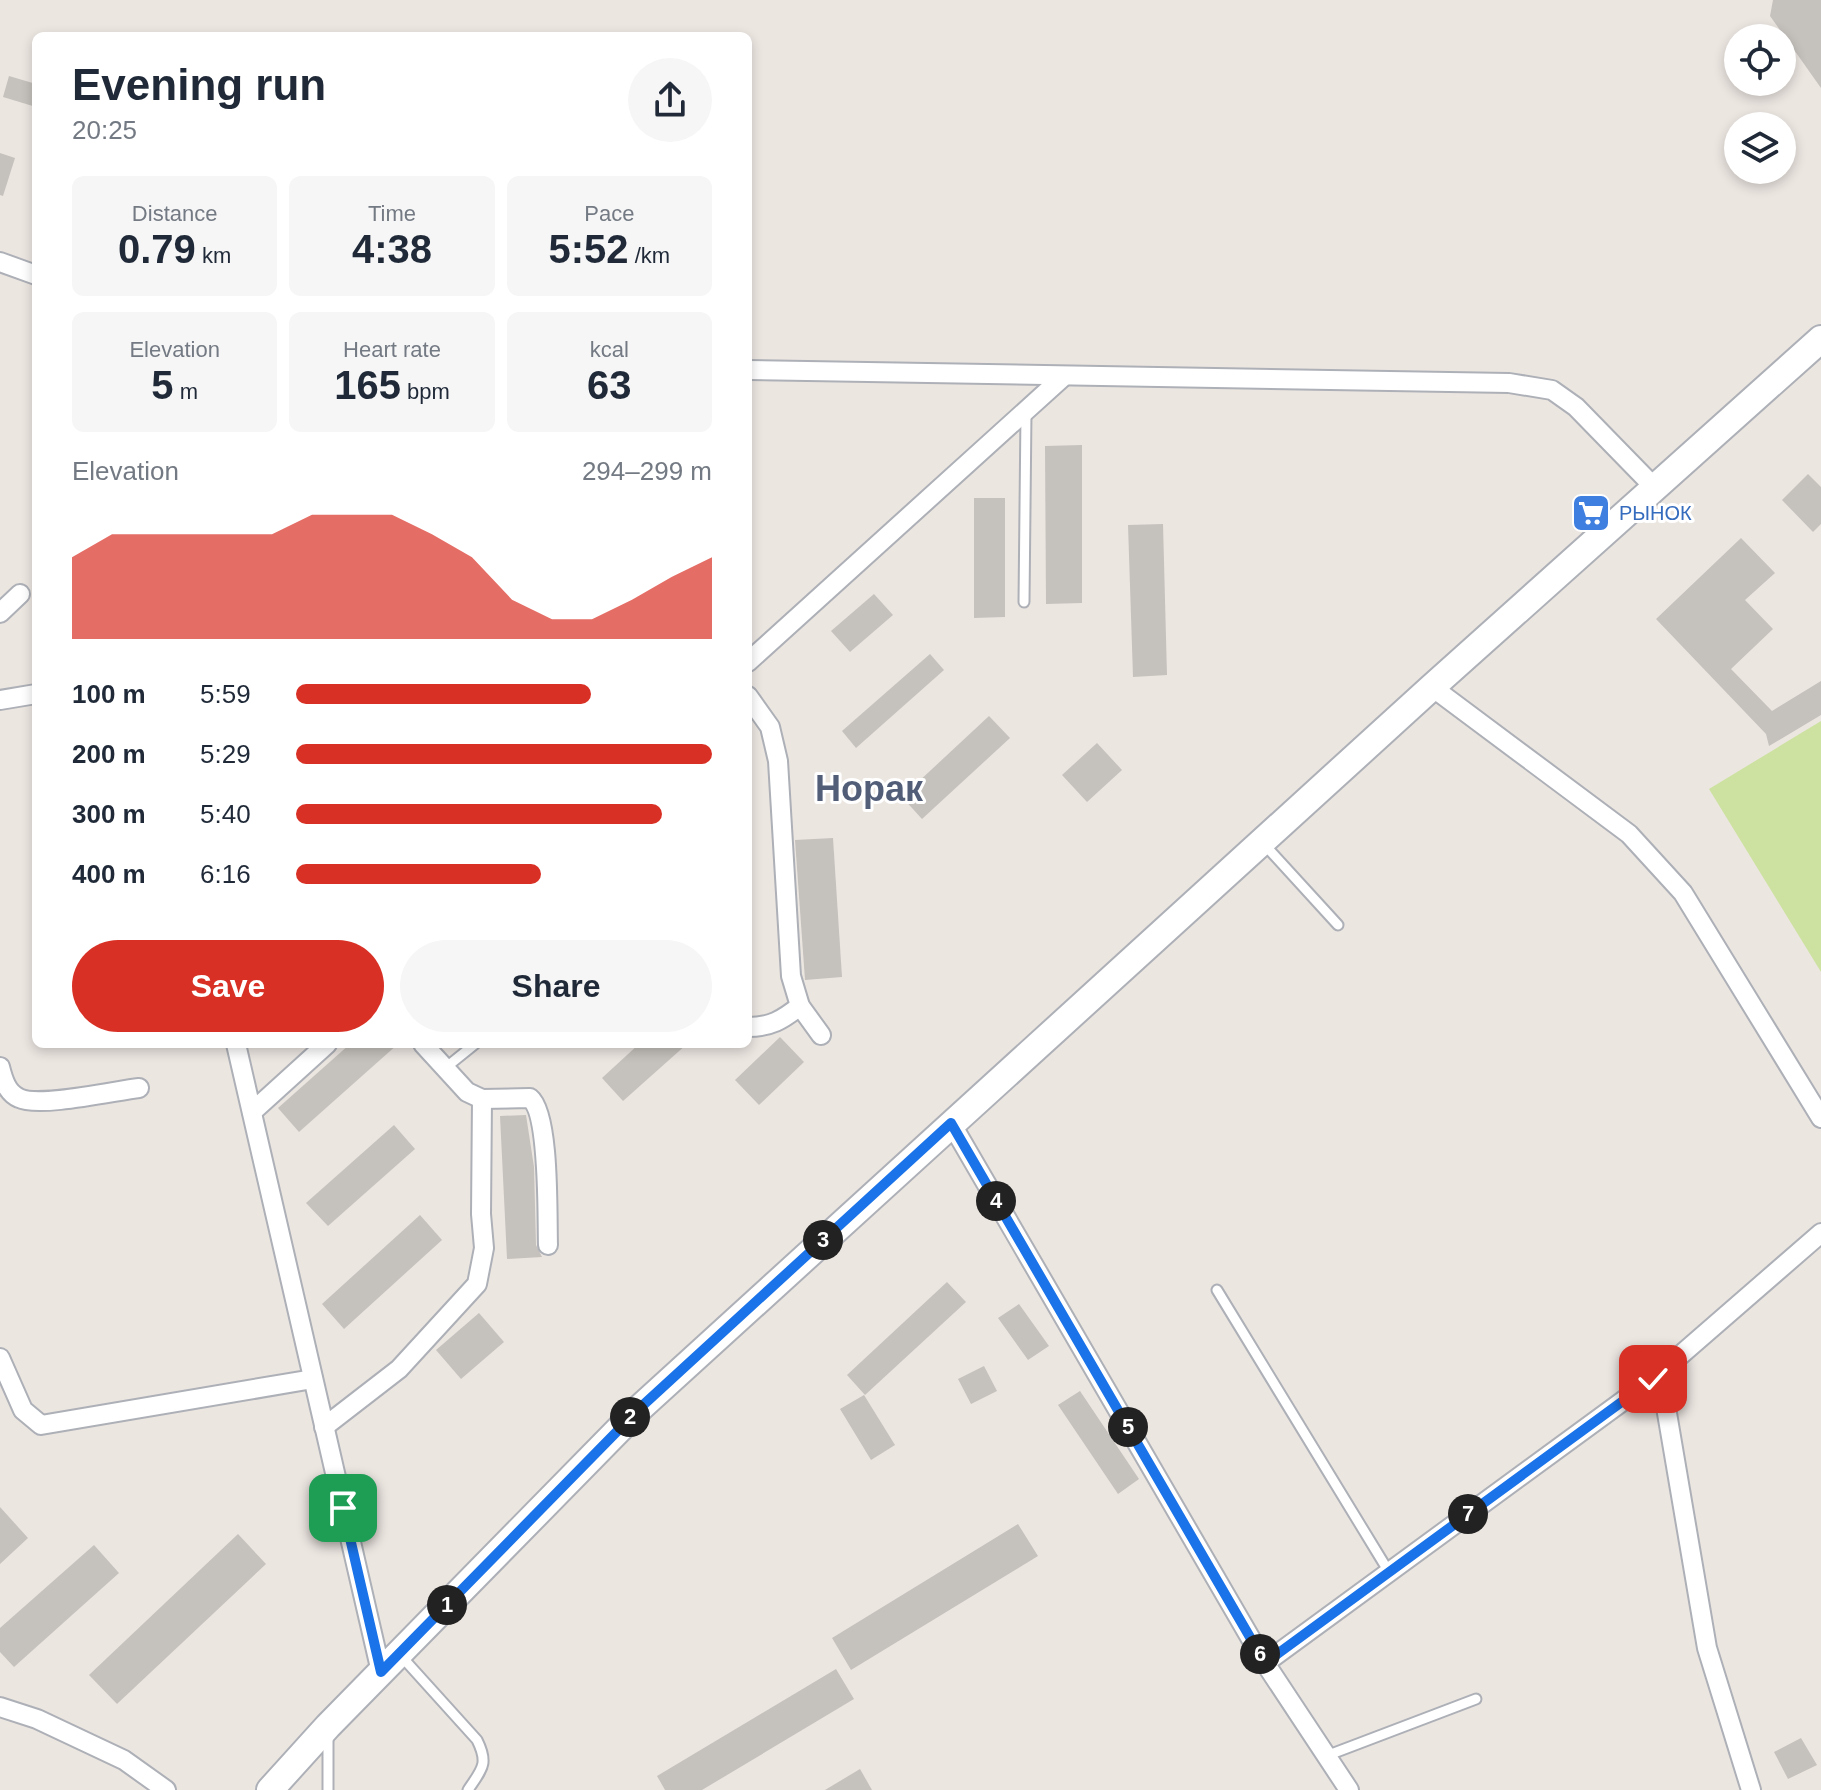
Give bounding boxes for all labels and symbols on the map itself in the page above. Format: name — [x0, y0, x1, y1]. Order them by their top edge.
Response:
supermarket icon: РЫНОК — [1570, 492, 1612, 534]
place label: РЫНОК — [1619, 502, 1692, 524]
district label: Норак — [815, 768, 924, 809]
pin: 4 — [976, 1181, 1016, 1221]
pin: 3 — [803, 1220, 843, 1260]
pin — [1619, 1345, 1687, 1413]
pin: 2 — [610, 1397, 650, 1437]
pin: 5 — [1108, 1407, 1148, 1447]
pin — [309, 1474, 377, 1542]
pin: 7 — [1448, 1494, 1488, 1534]
pin: 1 — [427, 1585, 467, 1625]
pin: 6 — [1240, 1634, 1280, 1674]

